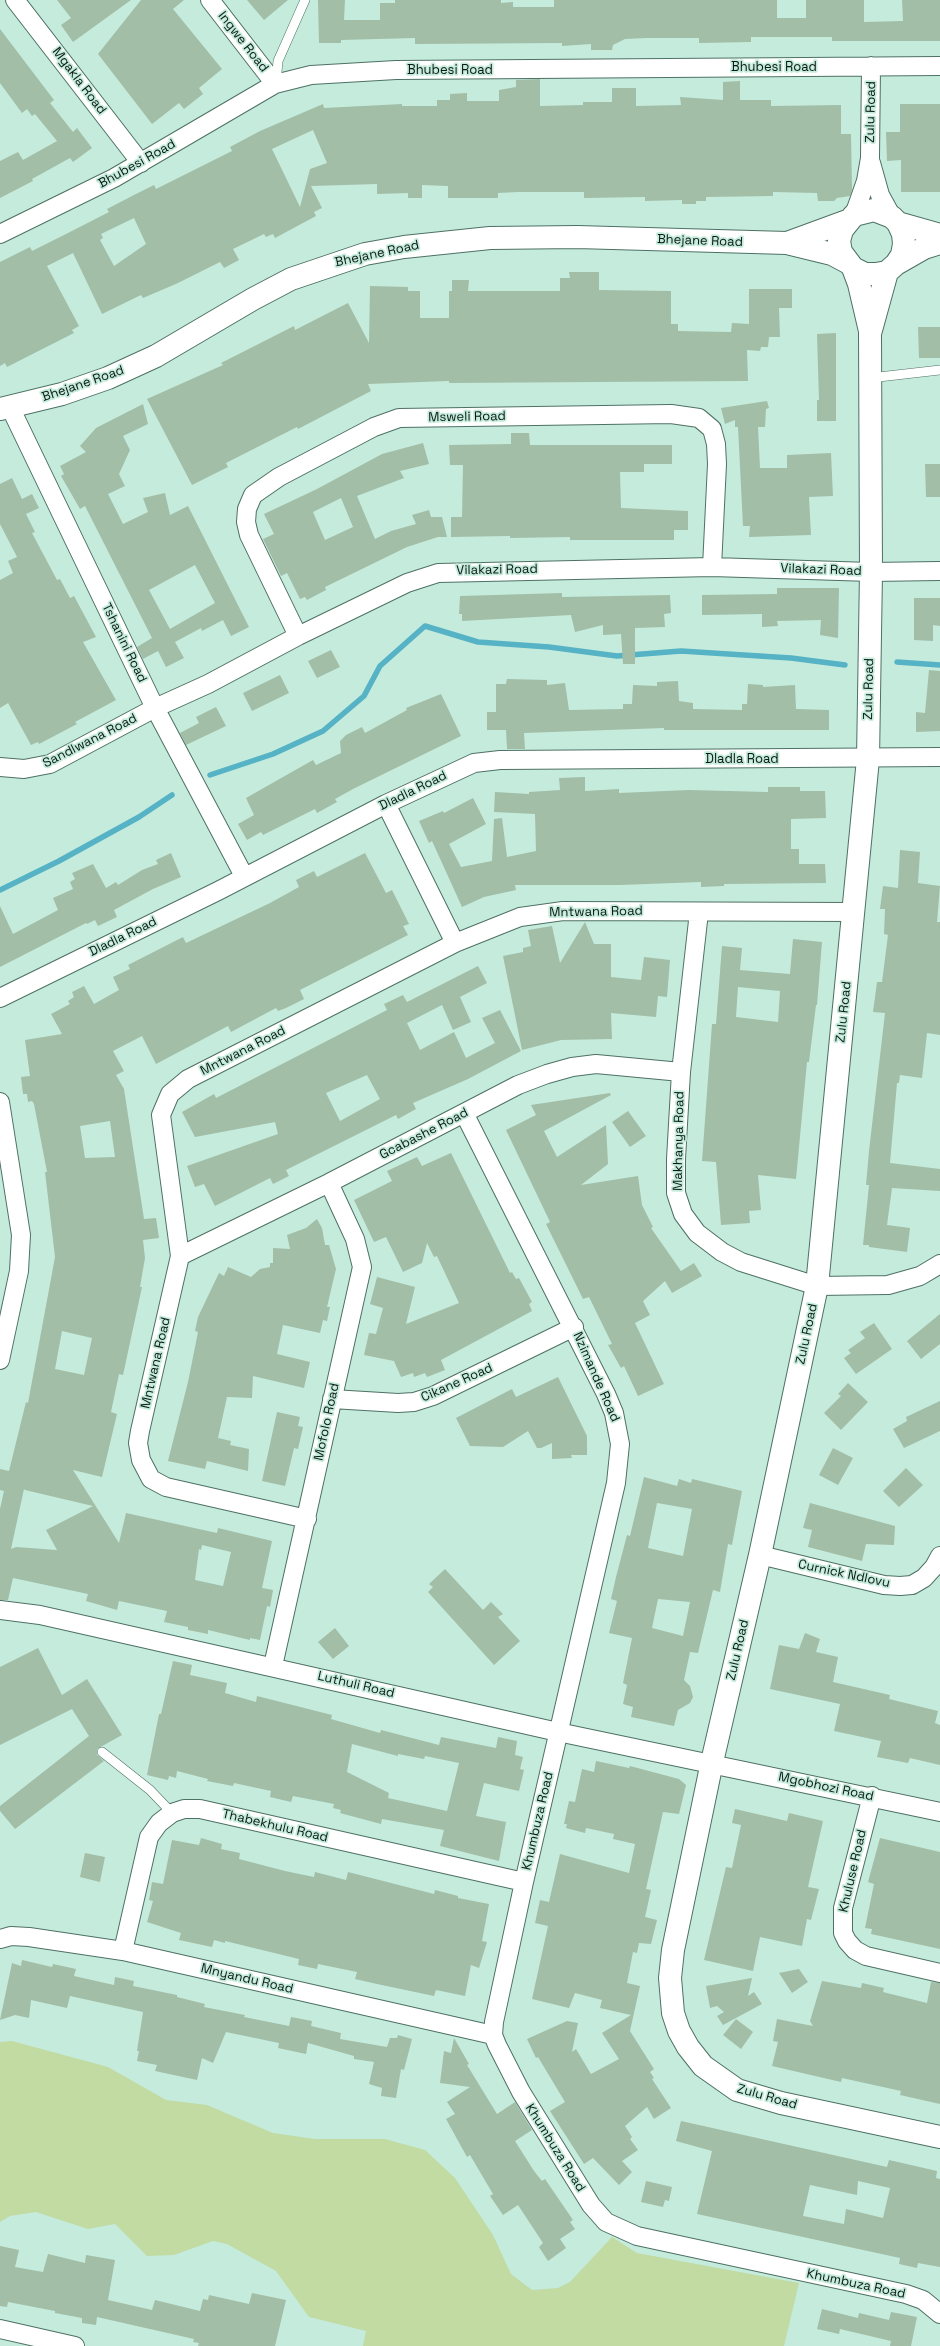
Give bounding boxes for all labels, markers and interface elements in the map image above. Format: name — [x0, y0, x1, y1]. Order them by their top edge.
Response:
street label: Ingwe Road — [214, 9, 272, 75]
street label: Mgakla Road — [49, 44, 109, 118]
street label: Bhubesi Road — [731, 59, 817, 75]
street label: Bhubesi Road — [407, 62, 493, 78]
street label: Zulu Road — [863, 81, 879, 143]
street label: Bhubesi Road — [96, 136, 178, 192]
street label: Bhejane Road — [657, 232, 743, 250]
street label: Bhejane Road — [333, 237, 421, 271]
street label: Bhejane Road — [40, 363, 126, 405]
street label: Msweli Road — [428, 409, 506, 425]
street label: Vilakazi Road — [456, 561, 538, 579]
street label: Vilakazi Road — [780, 561, 862, 579]
street label: Tshanini Road — [98, 601, 150, 685]
street label: Zulu Road — [861, 658, 877, 720]
street label: Sandlwana Road — [40, 711, 140, 771]
street label: Dladla Road — [705, 751, 779, 767]
street label: Dladla Road — [377, 768, 449, 814]
street label: Mntwana Road — [549, 903, 643, 921]
street label: Dladla Road — [87, 914, 159, 960]
street label: Zulu Road — [833, 980, 855, 1044]
street label: Mntwana Road — [198, 1023, 288, 1079]
street label: Makhanya Road — [670, 1091, 688, 1191]
street label: Gcabashe Road — [377, 1105, 471, 1163]
street label: Zulu Road — [793, 1302, 821, 1366]
street label: Mntwana Road — [138, 1316, 174, 1410]
street label: Nzimande Road — [569, 1330, 623, 1424]
street label: Cikane Road — [419, 1360, 495, 1406]
street label: Mofolo Road — [311, 1382, 343, 1462]
street label: Curnick Ndlovu — [797, 1557, 891, 1591]
street label: Zulu Road — [723, 1618, 753, 1682]
street label: Luthuli Road — [316, 1669, 396, 1701]
street label: Mgobhozi Road — [777, 1769, 875, 1805]
street label: Khumbuza Road — [519, 1770, 557, 1872]
street label: Thabekhulu Road — [220, 1806, 330, 1846]
street label: Khuluse Road — [836, 1828, 870, 1914]
street label: Mnyandu Road — [199, 1961, 295, 1997]
street label: Zulu Road — [735, 2081, 799, 2113]
street label: Khumbuza Road — [522, 2101, 588, 2195]
street label: Khumbuza Road — [805, 2266, 907, 2302]

